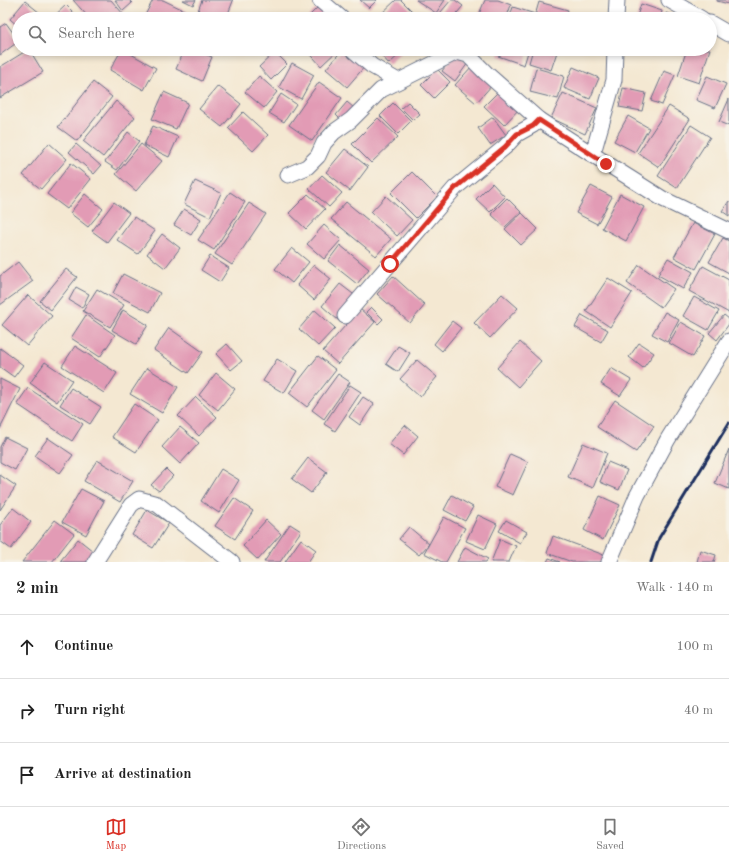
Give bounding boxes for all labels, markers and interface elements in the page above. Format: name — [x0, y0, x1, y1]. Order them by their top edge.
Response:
search box — [12, 12, 717, 56]
icon: search — [26, 23, 48, 45]
text: Search here — [58, 27, 135, 42]
route end — [597, 155, 615, 173]
route start — [381, 255, 399, 273]
text: 2 min — [16, 580, 59, 597]
text: Walk · 140 m — [636, 581, 713, 594]
icon: ahead — [16, 636, 38, 658]
text: Continue — [54, 639, 113, 654]
text: 100 m — [676, 640, 713, 653]
icon: right — [16, 700, 38, 722]
text: Turn right — [54, 703, 125, 718]
text: 40 m — [684, 704, 713, 717]
icon: arrive — [16, 764, 38, 786]
text: Arrive at destination — [54, 767, 192, 782]
tab: Map — [105, 816, 127, 854]
tab: Directions — [337, 816, 386, 854]
tab: Saved — [596, 816, 624, 854]

